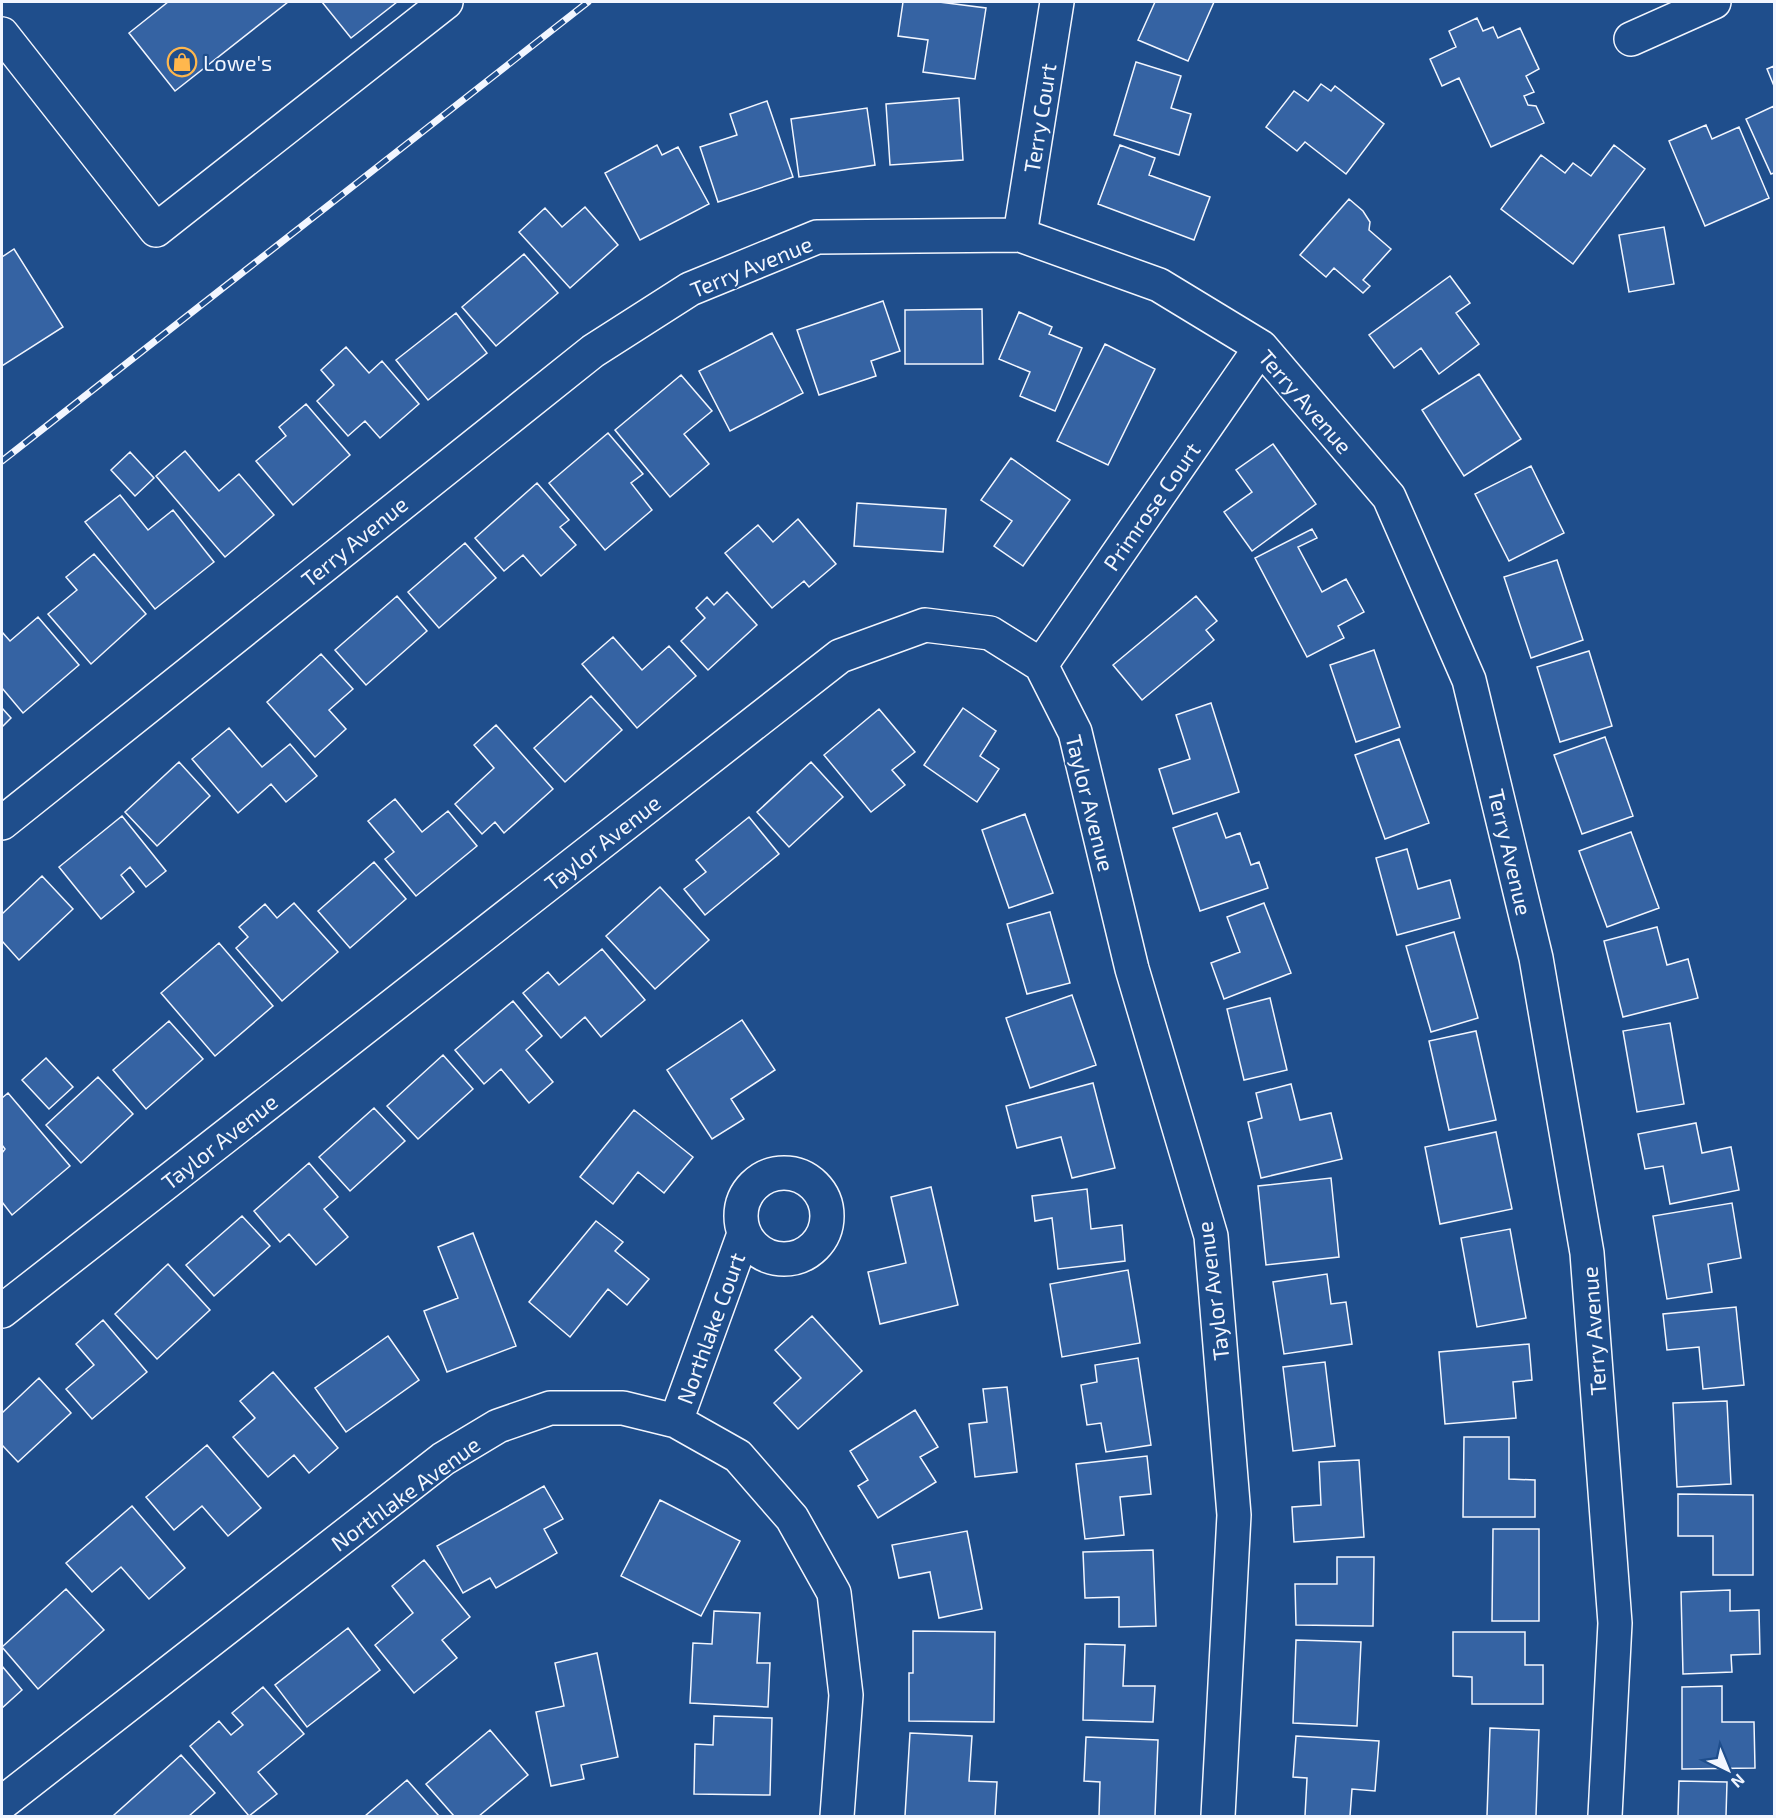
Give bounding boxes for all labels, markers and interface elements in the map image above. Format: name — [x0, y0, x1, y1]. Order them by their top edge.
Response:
shop icon: Lowe's — [166, 46, 198, 78]
place label: Lowe's — [203, 49, 272, 75]
street label: Terry Court — [1018, 61, 1060, 175]
street label: Terry Avenue — [686, 230, 816, 302]
street label: Terry Avenue — [1254, 344, 1358, 458]
street label: Primrose Court — [1097, 437, 1205, 575]
street label: Terry Avenue — [296, 490, 412, 592]
street label: Taylor Avenue — [1061, 732, 1121, 874]
street label: Terry Avenue — [1484, 786, 1538, 918]
street label: Taylor Avenue — [539, 789, 665, 895]
street label: Taylor Avenue — [156, 1088, 282, 1194]
street label: Taylor Avenue — [1191, 1220, 1233, 1362]
street label: Northlake Court — [671, 1249, 749, 1407]
street label: Terry Avenue — [1576, 1266, 1610, 1396]
street label: Northlake Avenue — [326, 1430, 484, 1556]
north arrow — [1698, 1740, 1758, 1800]
text: N — [1728, 1770, 1749, 1792]

